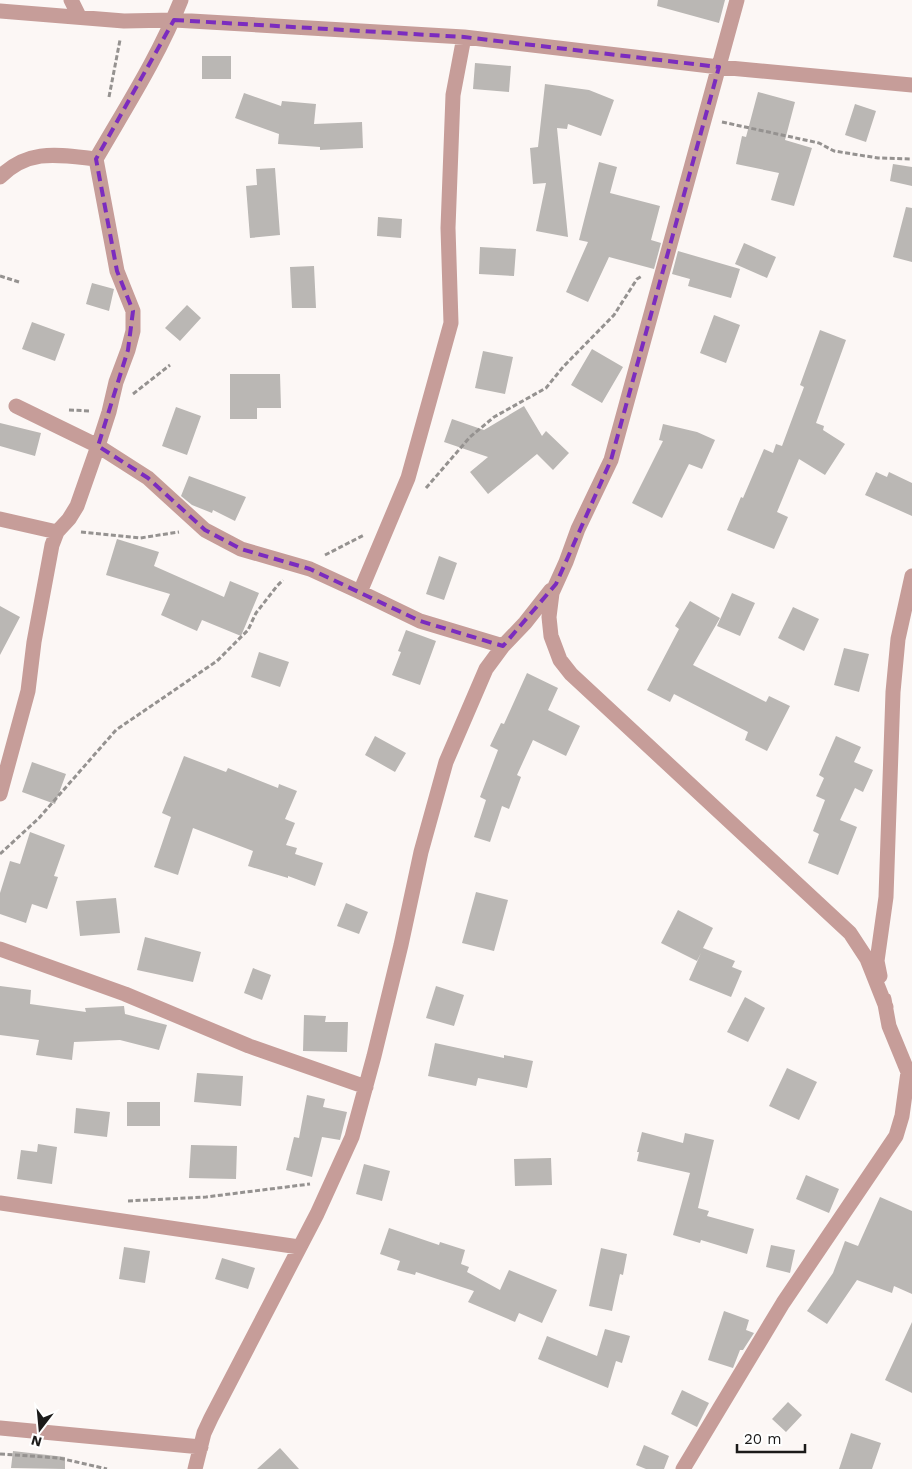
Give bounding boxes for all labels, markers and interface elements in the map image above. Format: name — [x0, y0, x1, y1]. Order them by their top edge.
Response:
north arrow — [15, 1404, 65, 1454]
scale bar — [737, 1422, 804, 1454]
text: 20 m — [744, 1430, 782, 1448]
text: N — [29, 1432, 44, 1451]

